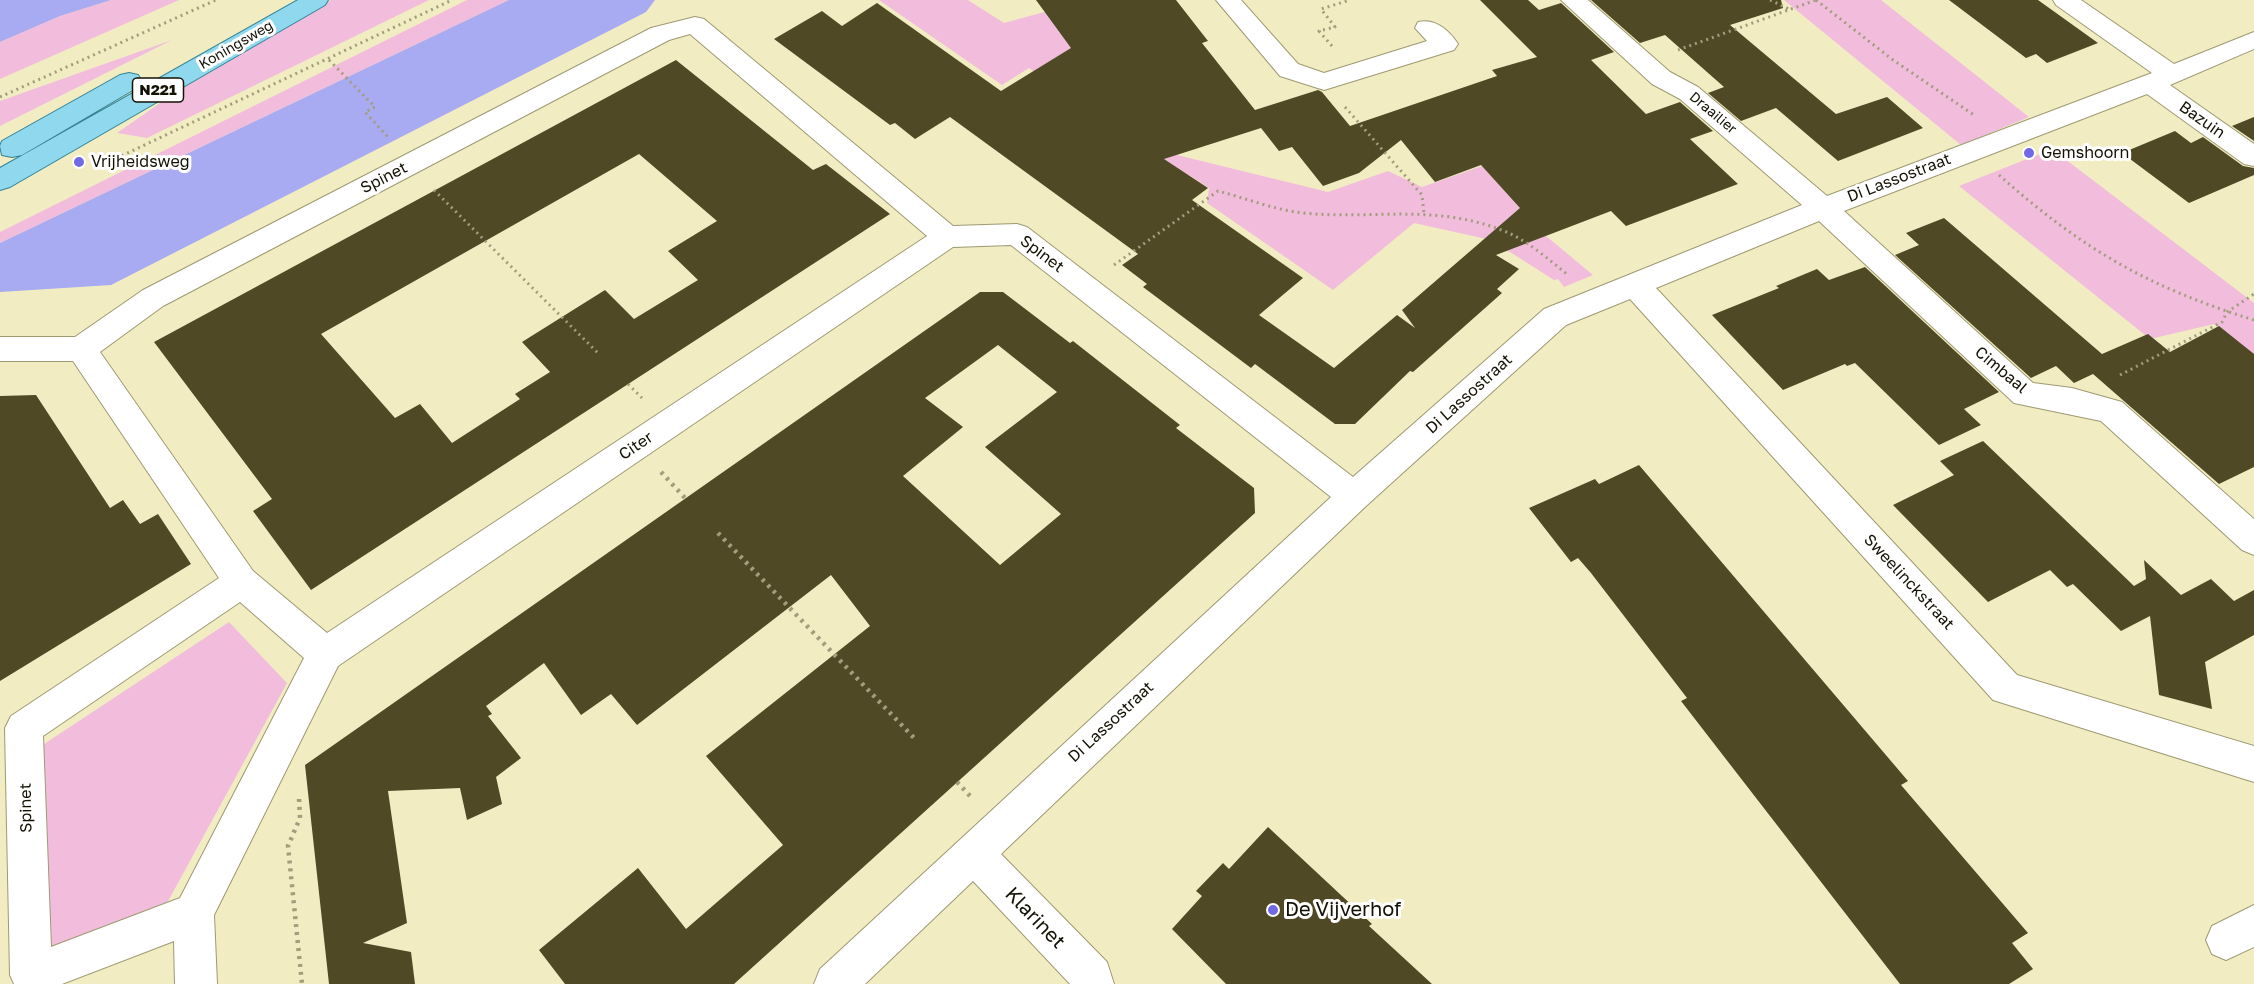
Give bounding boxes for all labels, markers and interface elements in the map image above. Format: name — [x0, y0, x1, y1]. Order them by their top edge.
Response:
street label: Koningsweg — [196, 17, 276, 73]
road number: N221 — [132, 78, 184, 102]
street label: Draailier — [1686, 88, 1740, 138]
street label: Bazuin — [2175, 97, 2229, 143]
place label: Gemshoorn — [2041, 143, 2129, 163]
marker: Gemshoorn — [2022, 146, 2036, 160]
street label: Di Lassostraat — [1844, 149, 1954, 207]
place label: Vrijheidsweg — [91, 152, 190, 172]
marker: Vrijheidsweg — [72, 155, 86, 169]
street label: Spinet — [357, 158, 411, 198]
street label: Spinet — [1016, 231, 1068, 277]
street label: Cimbaal — [1971, 343, 2031, 397]
street label: Di Lassostraat — [1422, 350, 1516, 438]
street label: Citer — [615, 428, 657, 464]
street label: Sweelinckstraat — [1860, 530, 1958, 634]
street label: Di Lassostraat — [1064, 678, 1158, 766]
street label: Spinet — [16, 783, 36, 833]
street label: Klarinet — [1000, 882, 1070, 954]
place label: De Vijverhof — [1285, 898, 1401, 922]
marker: De Vijverhof — [1266, 903, 1280, 917]

